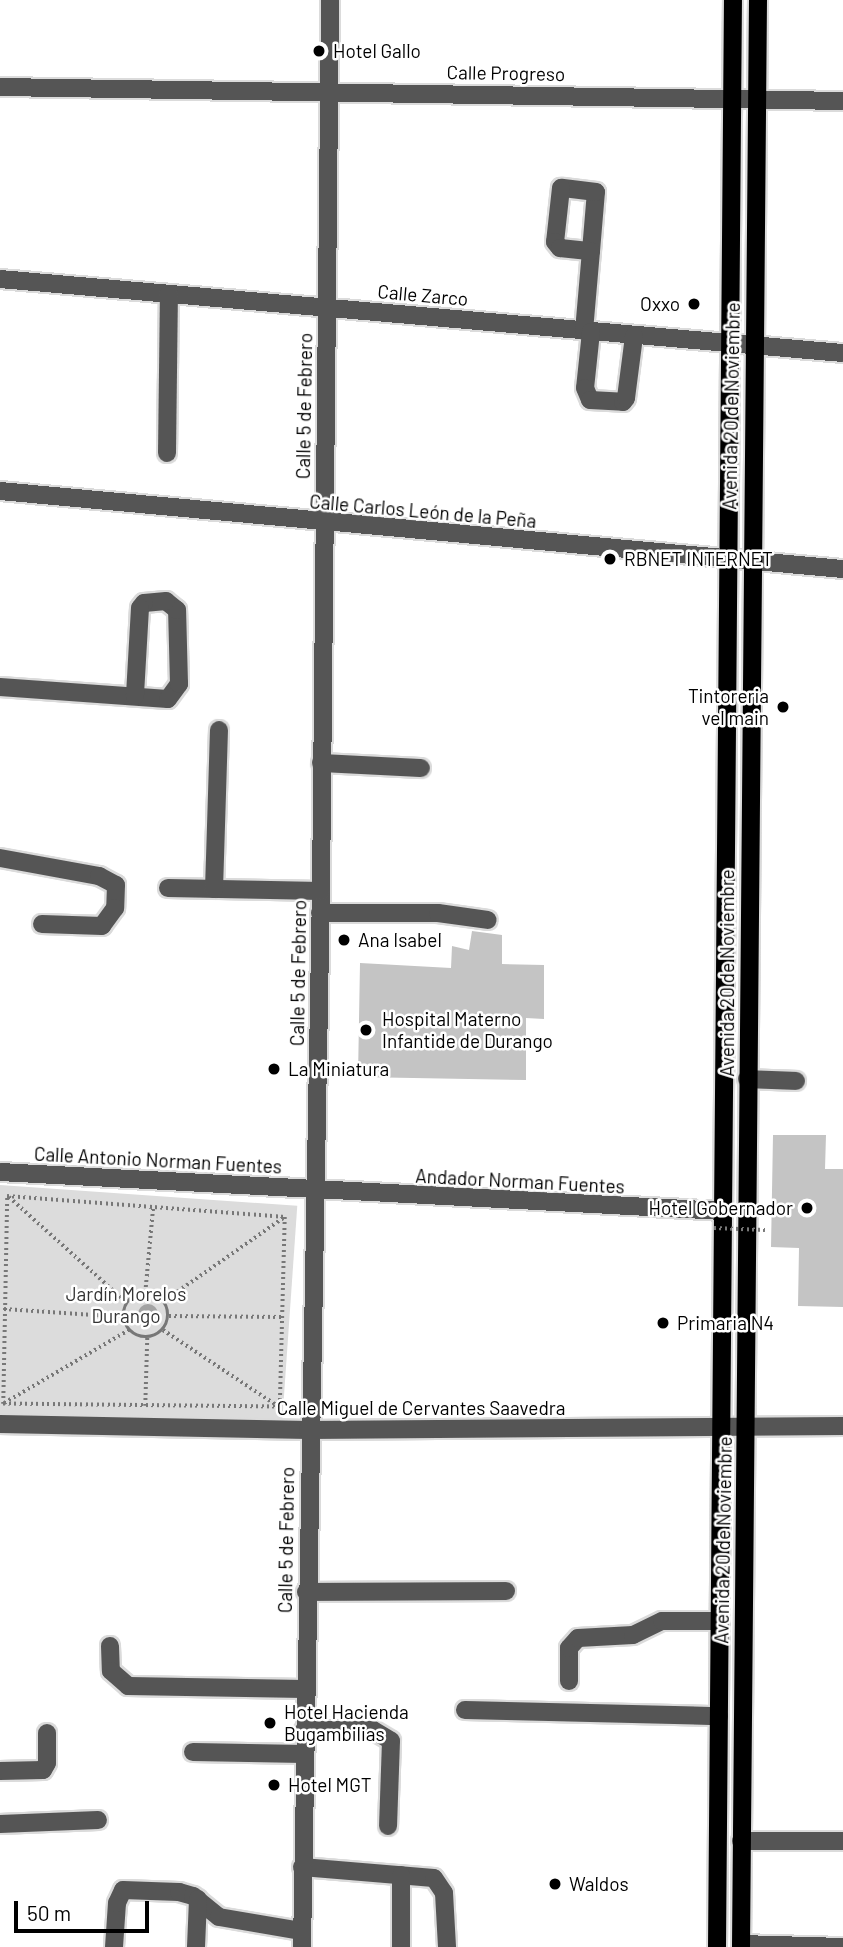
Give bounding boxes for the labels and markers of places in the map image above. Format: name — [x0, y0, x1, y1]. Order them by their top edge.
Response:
place label: Hotel Gallo — [333, 40, 421, 62]
marker: Hotel Gallo — [311, 43, 327, 59]
place label: Oxxo — [640, 293, 680, 315]
marker: Oxxo — [686, 296, 702, 312]
place label: RBNET INTERNET — [624, 548, 773, 570]
marker: RBNET INTERNET — [602, 551, 618, 567]
place label: Tintoreria vel main — [688, 685, 769, 729]
marker: Tintoreria vel main — [775, 699, 791, 715]
place label: Ana Isabel — [358, 929, 442, 951]
marker: Ana Isabel — [336, 932, 352, 948]
place label: Hospital Materno Infantide de Durango — [382, 1008, 553, 1052]
marker: Hospital Materno Infantide de Durango — [356, 1020, 376, 1040]
place label: La Miniatura — [288, 1058, 389, 1080]
marker: La Miniatura — [266, 1061, 282, 1077]
place label: Hotel Gobernador — [649, 1197, 793, 1219]
marker: Hotel Gobernador — [799, 1200, 815, 1216]
place label: Primaria N4 — [677, 1312, 774, 1334]
marker: Primaria N4 — [655, 1315, 671, 1331]
place label: Hotel Hacienda Bugambilias — [284, 1701, 409, 1745]
marker: Hotel Hacienda Bugambilias — [262, 1715, 278, 1731]
place label: Hotel MGT — [288, 1774, 371, 1796]
marker: Hotel MGT — [266, 1777, 282, 1793]
place label: Waldos — [569, 1873, 629, 1895]
marker: Waldos — [547, 1876, 563, 1892]

